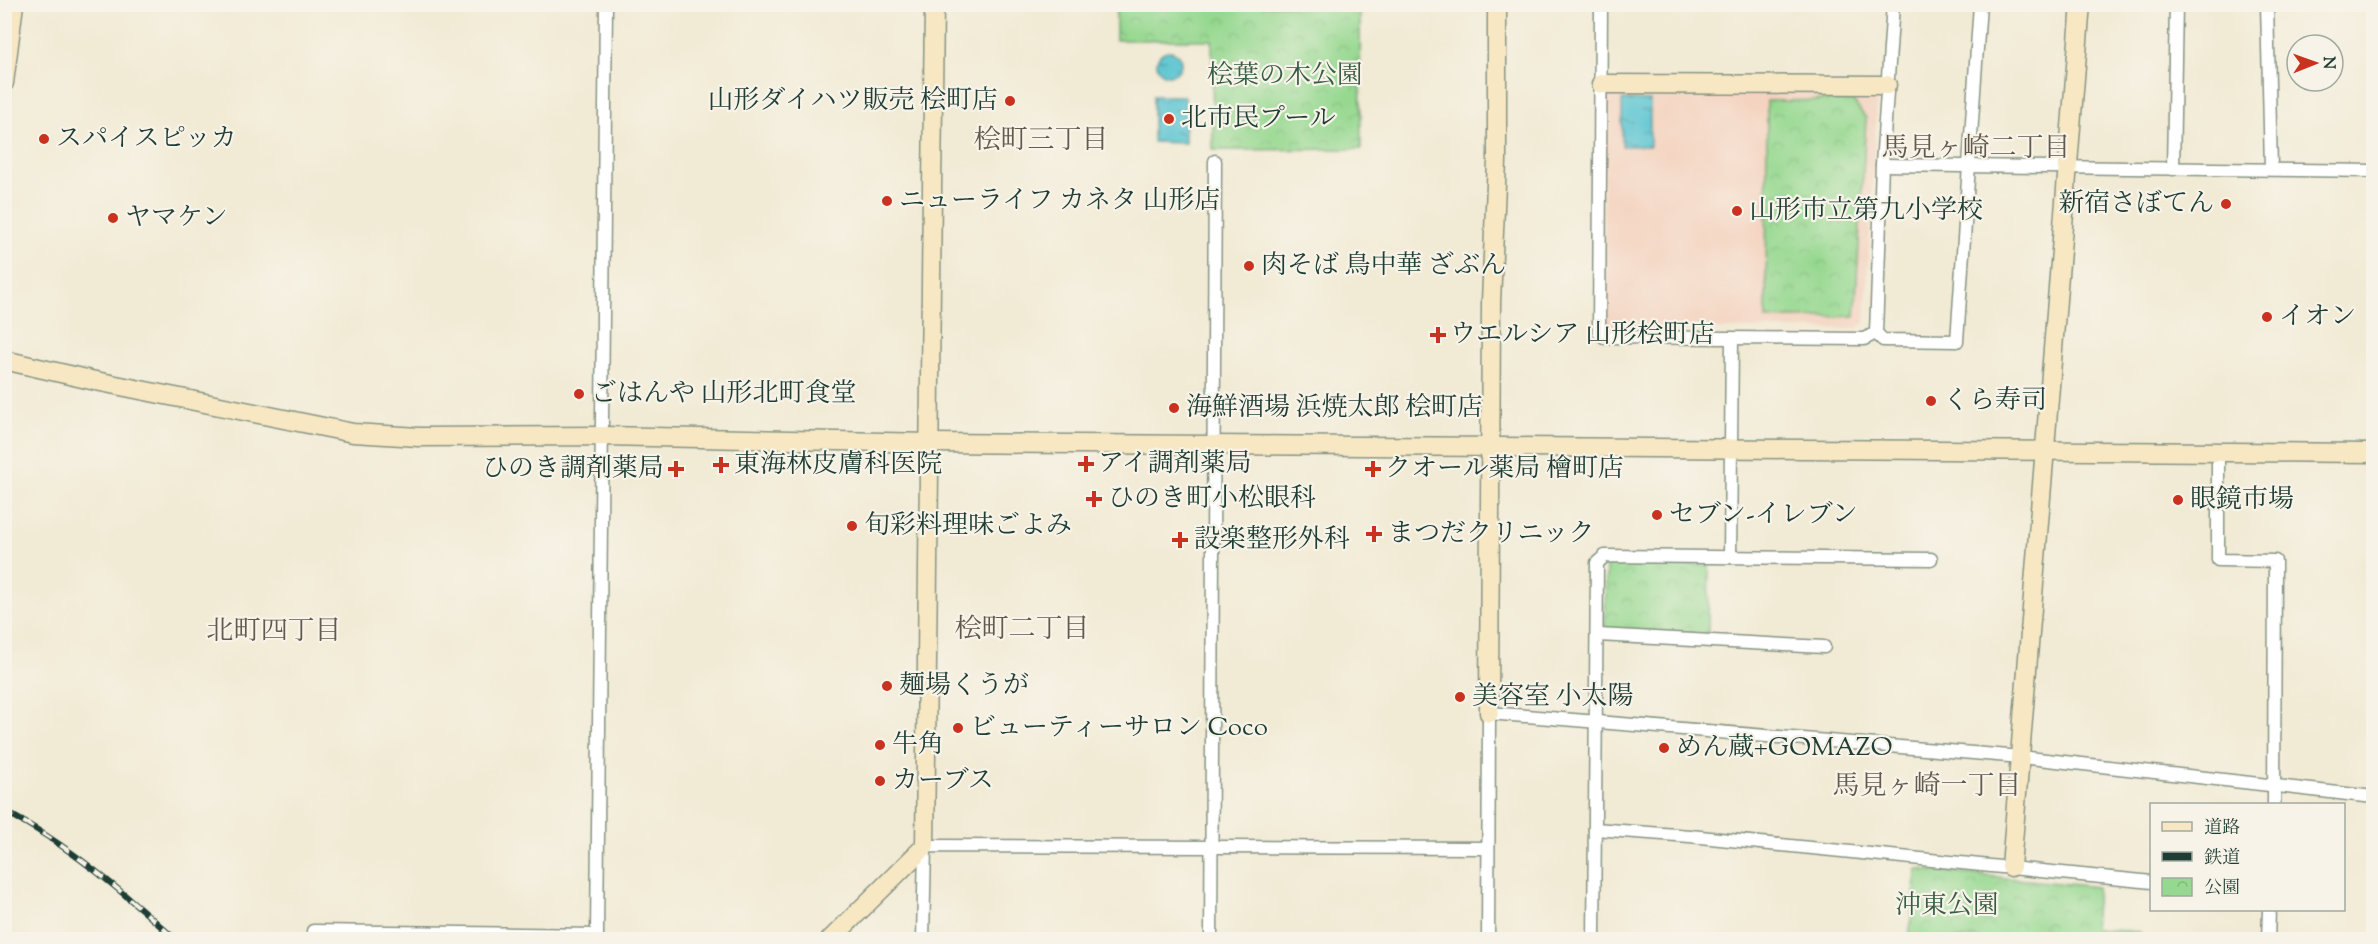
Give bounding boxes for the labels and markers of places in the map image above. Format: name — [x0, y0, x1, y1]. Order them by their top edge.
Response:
place label: 山形ダイハツ販売 桧町店 — [708, 83, 998, 120]
marker: 山形ダイハツ販売 桧町店 — [1003, 94, 1017, 108]
place label: 北市民プール — [1181, 101, 1336, 138]
marker: 北市民プール — [1162, 112, 1176, 126]
place label: スパイスピッカ — [56, 121, 237, 158]
marker: スパイスピッカ — [37, 132, 51, 146]
place label: ニューライフ カネタ 山形店 — [899, 183, 1221, 220]
place label: 新宿さぼてん — [2058, 186, 2214, 223]
place label: 山形市立第九小学校 — [1749, 193, 1983, 230]
marker: ニューライフ カネタ 山形店 — [880, 194, 894, 208]
marker: 新宿さぼてん — [2219, 197, 2233, 211]
place label: ヤマケン — [125, 200, 228, 237]
marker: 山形市立第九小学校 — [1730, 204, 1744, 218]
marker: ヤマケン — [106, 211, 120, 225]
place label: 肉そば 鳥中華 ざぶん — [1261, 248, 1506, 285]
marker: 肉そば 鳥中華 ざぶん — [1242, 259, 1256, 273]
place label: イオン — [2279, 299, 2356, 336]
marker: イオン — [2260, 310, 2274, 324]
place label: ウエルシア 山形桧町店 — [1450, 317, 1715, 354]
marker: ウエルシア 山形桧町店 — [1431, 328, 1445, 342]
place label: ごはんや 山形北町食堂 — [591, 376, 857, 413]
place label: くら寿司 — [1943, 383, 2047, 420]
marker: ごはんや 山形北町食堂 — [572, 387, 586, 401]
place label: 海鮮酒場 浜焼太郎 桧町店 — [1186, 390, 1483, 427]
marker: くら寿司 — [1924, 394, 1938, 408]
marker: 海鮮酒場 浜焼太郎 桧町店 — [1167, 401, 1181, 415]
place label: アイ調剤薬局 — [1098, 446, 1252, 483]
place label: 東海林皮膚科医院 — [734, 447, 942, 484]
place label: ひのき調剤薬局 — [482, 451, 664, 488]
place label: クオール薬局 檜町店 — [1385, 451, 1624, 488]
marker: 東海林皮膚科医院 — [712, 456, 730, 474]
marker: アイ調剤薬局 — [1079, 457, 1093, 471]
marker: ひのき調剤薬局 — [669, 462, 683, 476]
marker: クオール薬局 檜町店 — [1366, 462, 1380, 476]
place label: ひのき町小松眼科 — [1108, 481, 1316, 518]
place label: 眼鏡市場 — [2190, 482, 2294, 519]
marker: ひのき町小松眼科 — [1085, 490, 1103, 508]
marker: 眼鏡市場 — [2171, 493, 2185, 507]
place label: セブン-イレブン — [1669, 497, 1858, 534]
place label: 旬彩料理味ごよみ — [864, 508, 1072, 545]
marker: セブン-イレブン — [1650, 508, 1664, 522]
place label: まつだクリニック — [1388, 516, 1594, 553]
marker: 旬彩料理味ごよみ — [845, 519, 859, 533]
place label: 設楽整形外科 — [1194, 522, 1350, 559]
marker: まつだクリニック — [1365, 525, 1383, 543]
marker: 設楽整形外科 — [1171, 531, 1189, 549]
place label: 麺場くうが — [899, 668, 1029, 705]
marker: 麺場くうが — [880, 679, 894, 693]
place label: 美容室 小太陽 — [1472, 679, 1634, 716]
marker: 美容室 小太陽 — [1453, 690, 1467, 704]
place label: ビューティーサロン Coco — [970, 710, 1268, 747]
marker: ビューティーサロン Coco — [951, 721, 965, 735]
place label: 牛角 — [892, 727, 944, 764]
place label: めん蔵+GOMAZO — [1676, 730, 1893, 767]
marker: 牛角 — [873, 738, 887, 752]
marker: めん蔵+GOMAZO — [1657, 741, 1671, 755]
place label: カーブス — [892, 763, 994, 800]
marker: カーブス — [873, 774, 887, 788]

